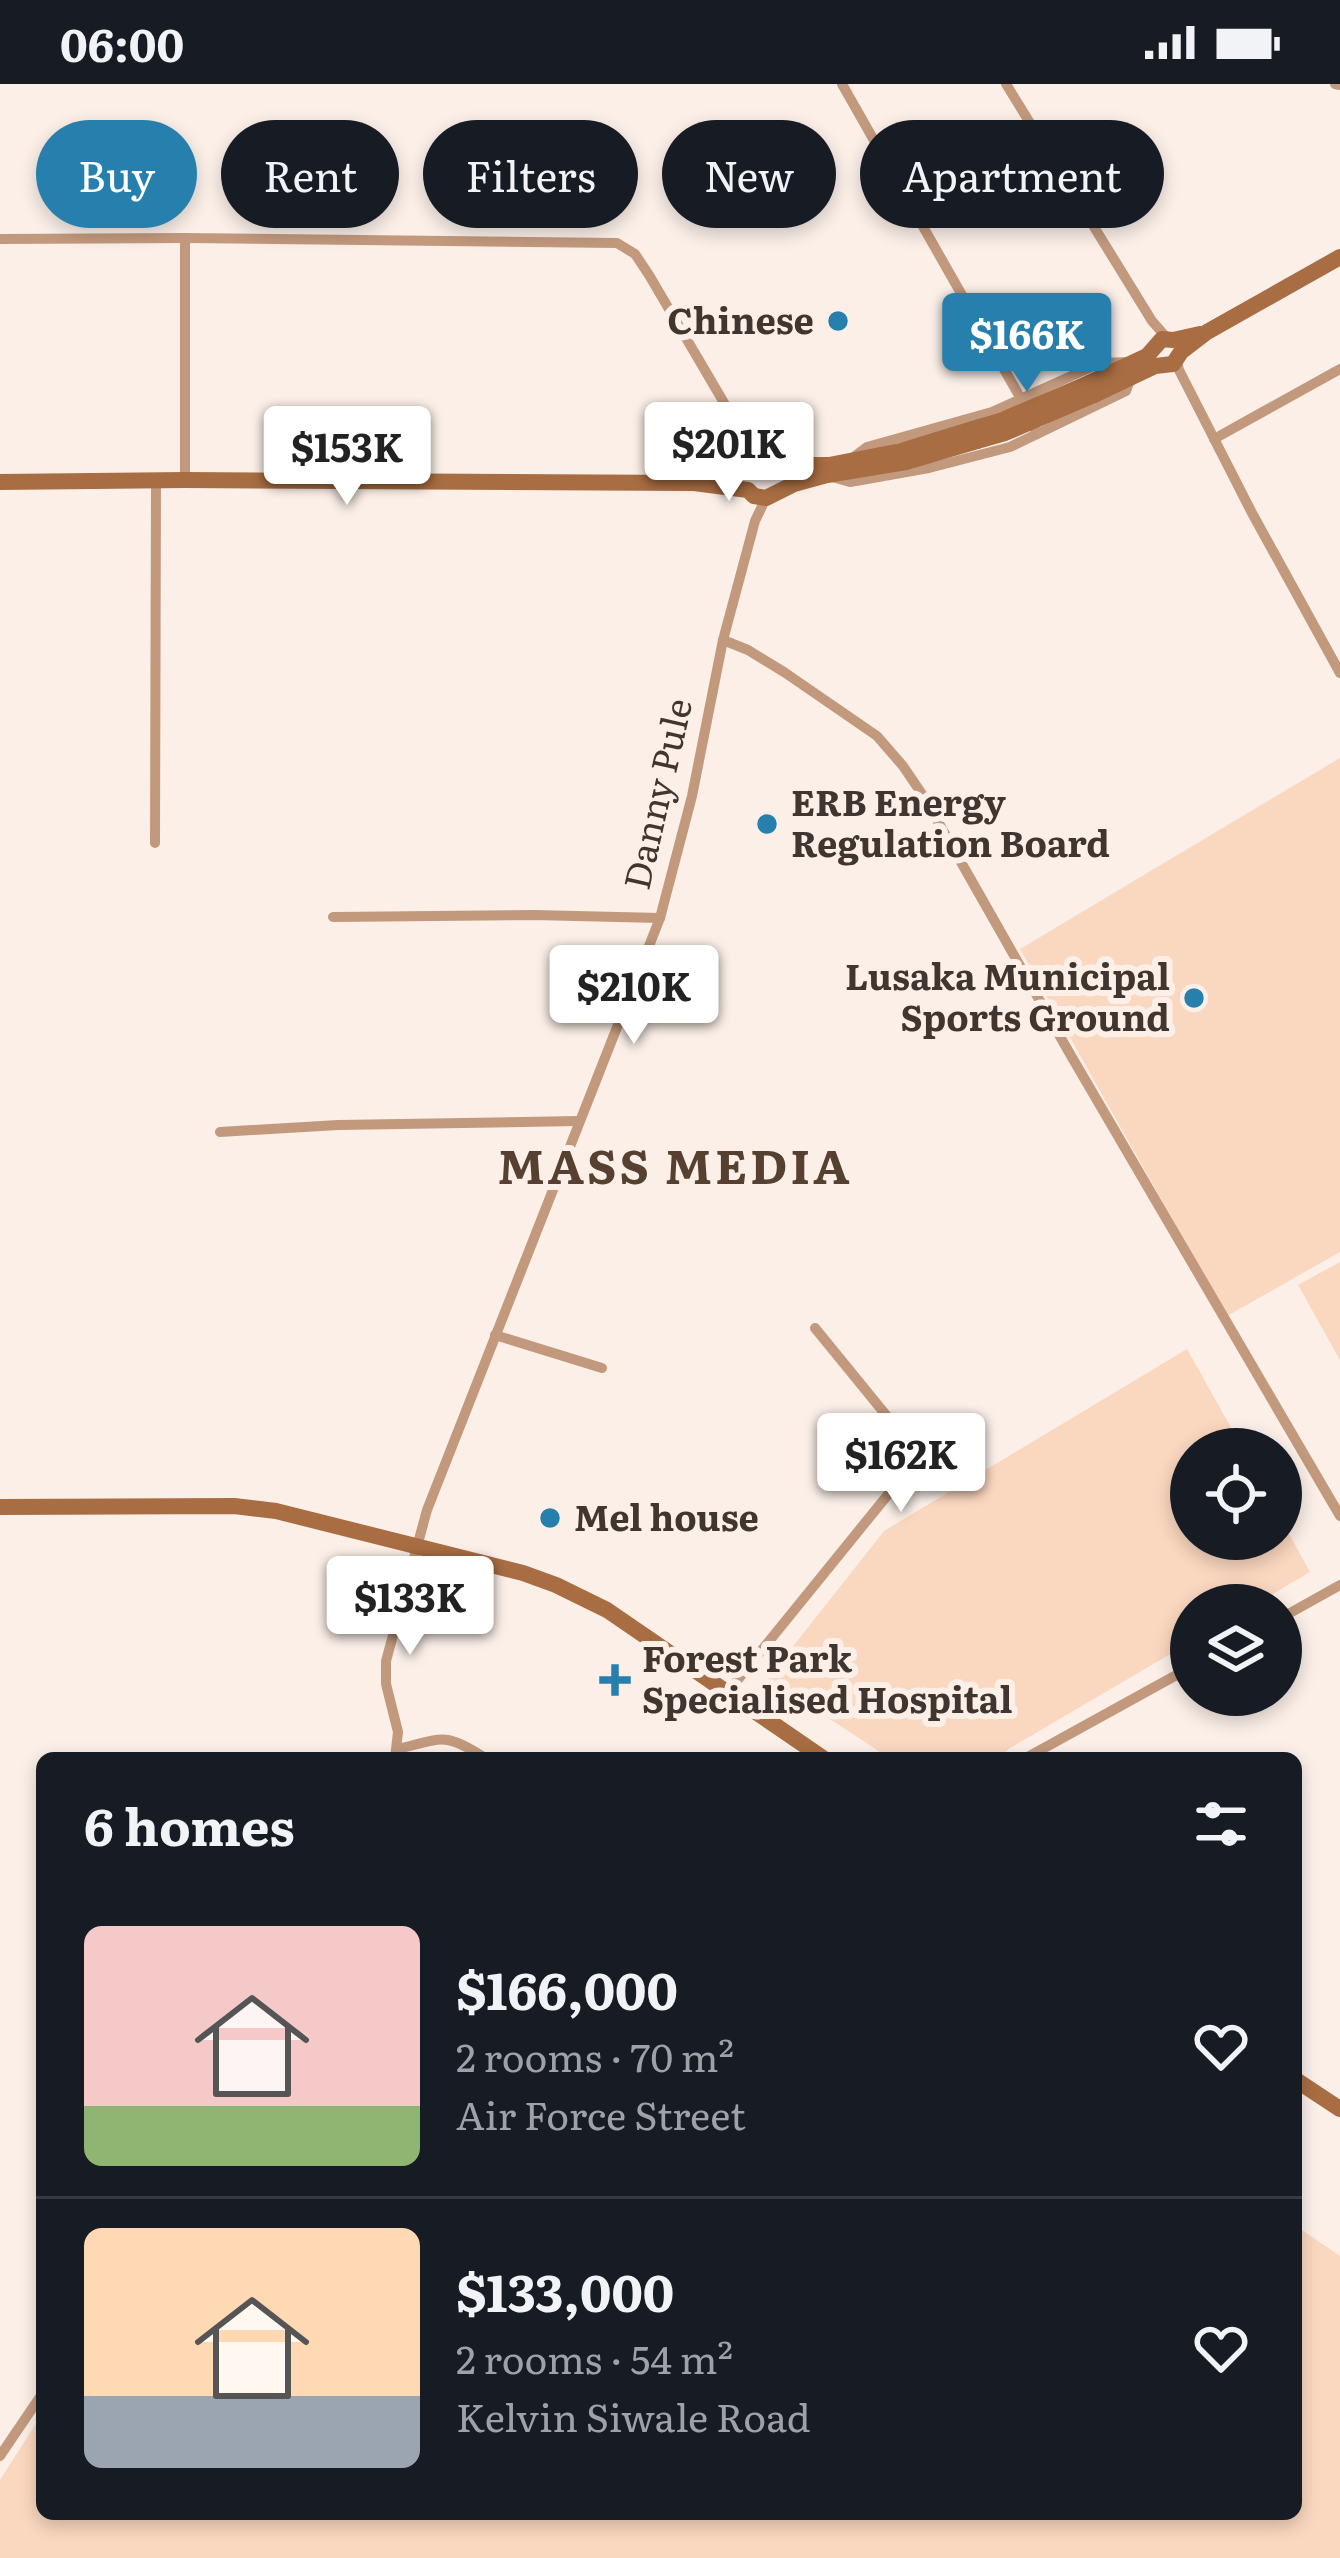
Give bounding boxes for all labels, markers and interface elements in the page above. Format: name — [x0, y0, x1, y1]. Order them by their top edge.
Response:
text: 06:00 — [60, 9, 184, 76]
chip: Buy — [36, 120, 197, 228]
chip: Rent — [221, 120, 399, 228]
chip: Filters — [423, 120, 638, 228]
chip: New — [662, 120, 836, 228]
chip: Apartment — [860, 120, 1164, 228]
place label: Chinese — [667, 292, 814, 345]
pin: $166K — [943, 293, 1111, 395]
text: $166K — [969, 303, 1085, 361]
marker: Chinese — [825, 308, 851, 334]
pin: $201K — [645, 402, 813, 504]
pin: $153K — [263, 406, 431, 508]
text: $201K — [672, 412, 786, 470]
text: $153K — [291, 416, 403, 474]
street label: Danny Pule — [608, 693, 703, 894]
place label: ERB Energy Regulation Board — [791, 774, 1110, 868]
marker: ERB Energy Regulation Board — [754, 811, 780, 837]
pin: $210K — [550, 945, 718, 1047]
place label: Lusaka Municipal Sports Ground — [845, 948, 1170, 1042]
text: $210K — [577, 955, 691, 1013]
marker: Lusaka Municipal Sports Ground — [1181, 985, 1207, 1011]
district label: MASS MEDIA — [497, 1128, 853, 1199]
pin: $162K — [817, 1413, 985, 1515]
text: $162K — [844, 1423, 958, 1481]
map controls — [1170, 1428, 1302, 1716]
button: locate — [1170, 1428, 1302, 1560]
place label: Mel house — [574, 1489, 759, 1542]
marker: Mel house — [537, 1505, 563, 1531]
pin: $133K — [326, 1556, 494, 1658]
text: $133K — [354, 1566, 466, 1624]
button: layers — [1170, 1584, 1302, 1716]
place label: Forest Park Specialised Hospital — [642, 1630, 1013, 1724]
marker: Forest Park Specialised Hospital — [599, 1664, 631, 1696]
text: 6 homes — [84, 1786, 295, 1862]
icon: filters — [1188, 1791, 1254, 1857]
text: $166,000 — [456, 1950, 678, 2026]
icon: home — [180, 1974, 324, 2118]
icon: heart — [1188, 2013, 1254, 2079]
text: 2 rooms · 70 m² — [456, 2026, 734, 2084]
text: Air Force Street — [456, 2084, 746, 2142]
text: $133,000 — [456, 2252, 674, 2328]
icon: home — [180, 2276, 324, 2420]
icon: heart — [1188, 2315, 1254, 2381]
text: 2 rooms · 54 m² — [456, 2328, 733, 2386]
text: Kelvin Siwale Road — [456, 2386, 811, 2444]

